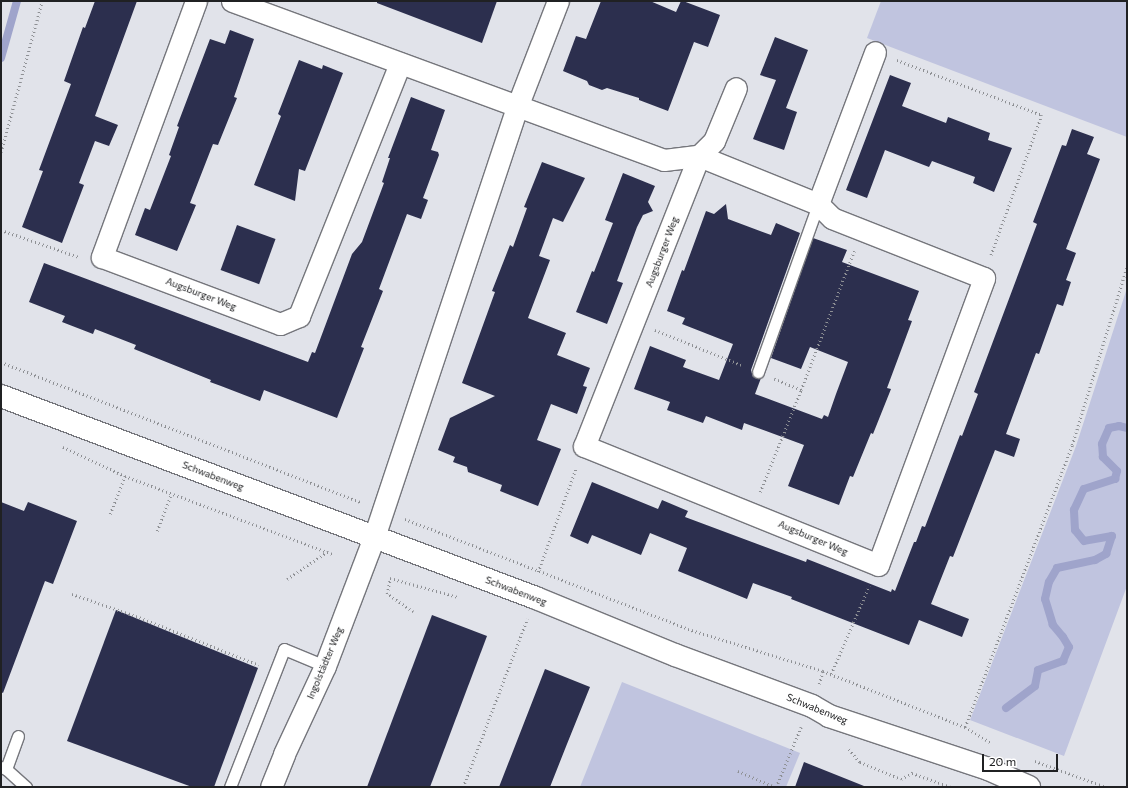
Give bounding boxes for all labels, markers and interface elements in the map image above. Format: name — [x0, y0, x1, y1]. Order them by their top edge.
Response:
street label: Augsburger Weg — [643, 215, 681, 289]
street label: Augsburger Weg — [164, 275, 238, 313]
street label: Schwabenweg — [181, 459, 245, 493]
street label: Augsburger Weg — [776, 518, 850, 558]
street label: Schwabenweg — [484, 574, 548, 608]
street label: Ingolstädter Weg — [304, 625, 346, 701]
street label: Schwabenweg — [785, 691, 849, 727]
scale bar — [984, 746, 1060, 772]
text: 20 m — [989, 754, 1016, 768]

